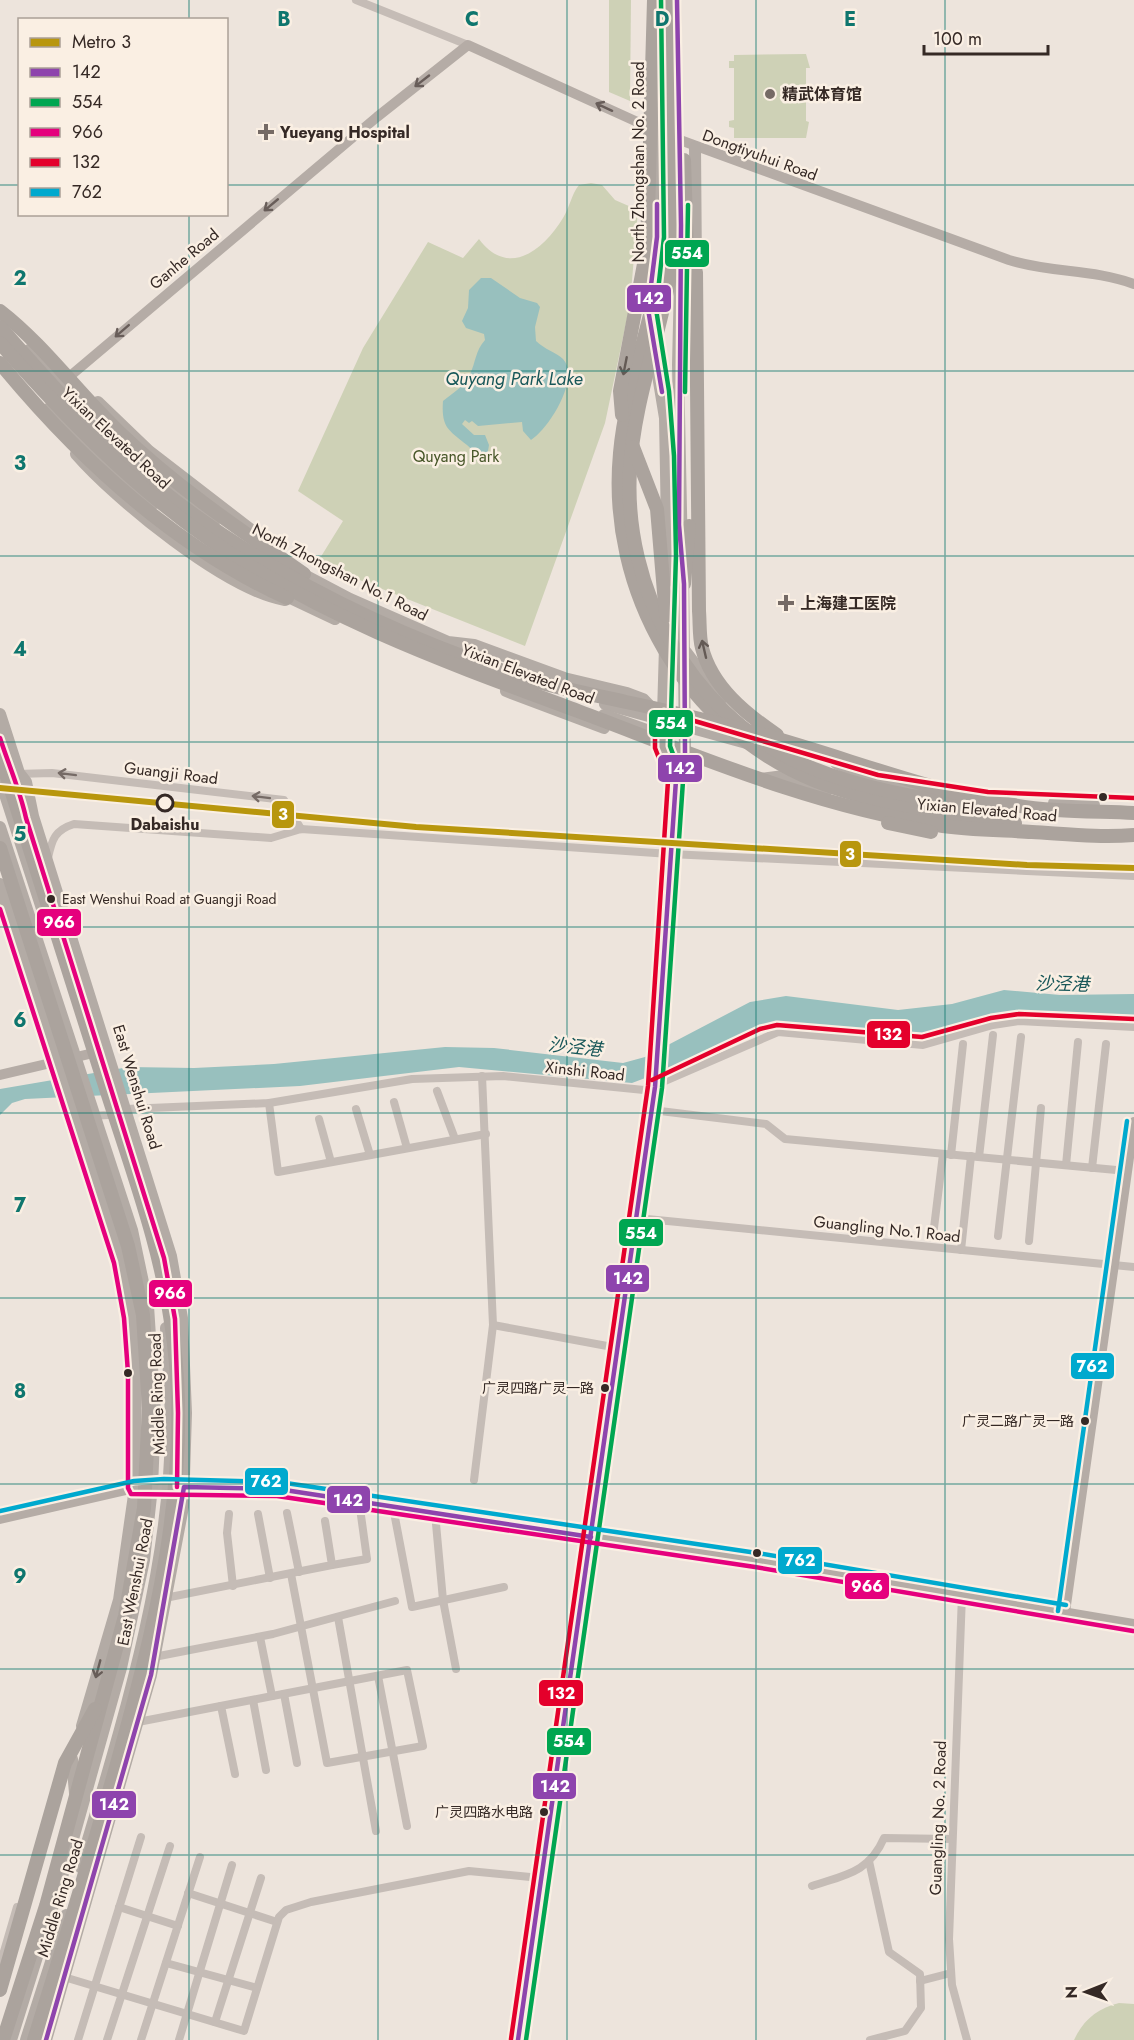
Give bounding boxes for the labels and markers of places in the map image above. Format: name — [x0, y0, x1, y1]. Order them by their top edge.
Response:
place label: 精武体育馆 — [782, 83, 862, 106]
marker: 精武体育馆 — [763, 87, 777, 101]
place label: Yueyang Hospital — [279, 121, 410, 144]
marker: Yueyang Hospital — [257, 123, 275, 141]
place label: 上海建工医院 — [800, 592, 896, 615]
marker: 上海建工医院 — [777, 594, 795, 612]
unlabelled marker — [1097, 791, 1109, 803]
marker: Dabaishu — [156, 794, 174, 812]
place label: Dabaishu — [131, 813, 199, 836]
place label: East Wenshui Road at Guangji Road — [62, 889, 276, 909]
marker: East Wenshui Road at Guangji Road — [45, 893, 57, 905]
unlabelled marker — [122, 1367, 134, 1379]
place label: 广灵四路广灵一路 — [482, 1378, 594, 1398]
marker: 广灵四路广灵一路 — [599, 1382, 611, 1394]
place label: 广灵二路广灵一路 — [962, 1411, 1074, 1431]
marker: 广灵二路广灵一路 — [1079, 1415, 1091, 1427]
unlabelled marker — [751, 1547, 763, 1559]
place label: 广灵四路水电路 — [435, 1802, 533, 1822]
marker: 广灵四路水电路 — [538, 1806, 550, 1818]

